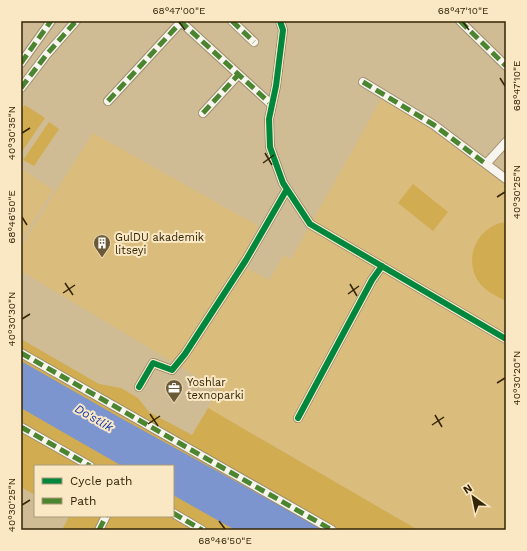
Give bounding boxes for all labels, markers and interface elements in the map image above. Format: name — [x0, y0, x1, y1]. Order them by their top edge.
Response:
text: 68°47'00"E — [153, 5, 206, 16]
text: 68°47'10"E — [438, 5, 488, 16]
text: 68°47'10"E — [511, 61, 522, 111]
text: 40°30'35"N — [6, 106, 17, 160]
text: 40°30'25"N — [511, 165, 522, 219]
text: 68°46'50"E — [6, 190, 17, 244]
place label: GulDU akademik litseyi — [115, 231, 204, 257]
building icon: GulDU akademik litseyi — [92, 233, 112, 258]
text: 40°30'30"N — [6, 292, 17, 346]
text: 40°30'20"N — [511, 351, 522, 405]
place label: Yoshlar texnoparki — [187, 376, 244, 402]
office icon: Yoshlar texnoparki — [164, 378, 184, 403]
water label: Do'stlik — [72, 402, 116, 435]
legend — [34, 465, 174, 517]
text: Cycle path — [70, 474, 132, 488]
north arrow — [453, 477, 493, 517]
text: 40°30'25"N — [6, 478, 17, 532]
text: N — [461, 481, 475, 497]
text: Path — [70, 494, 96, 508]
text: 68°46'50"E — [198, 535, 252, 546]

